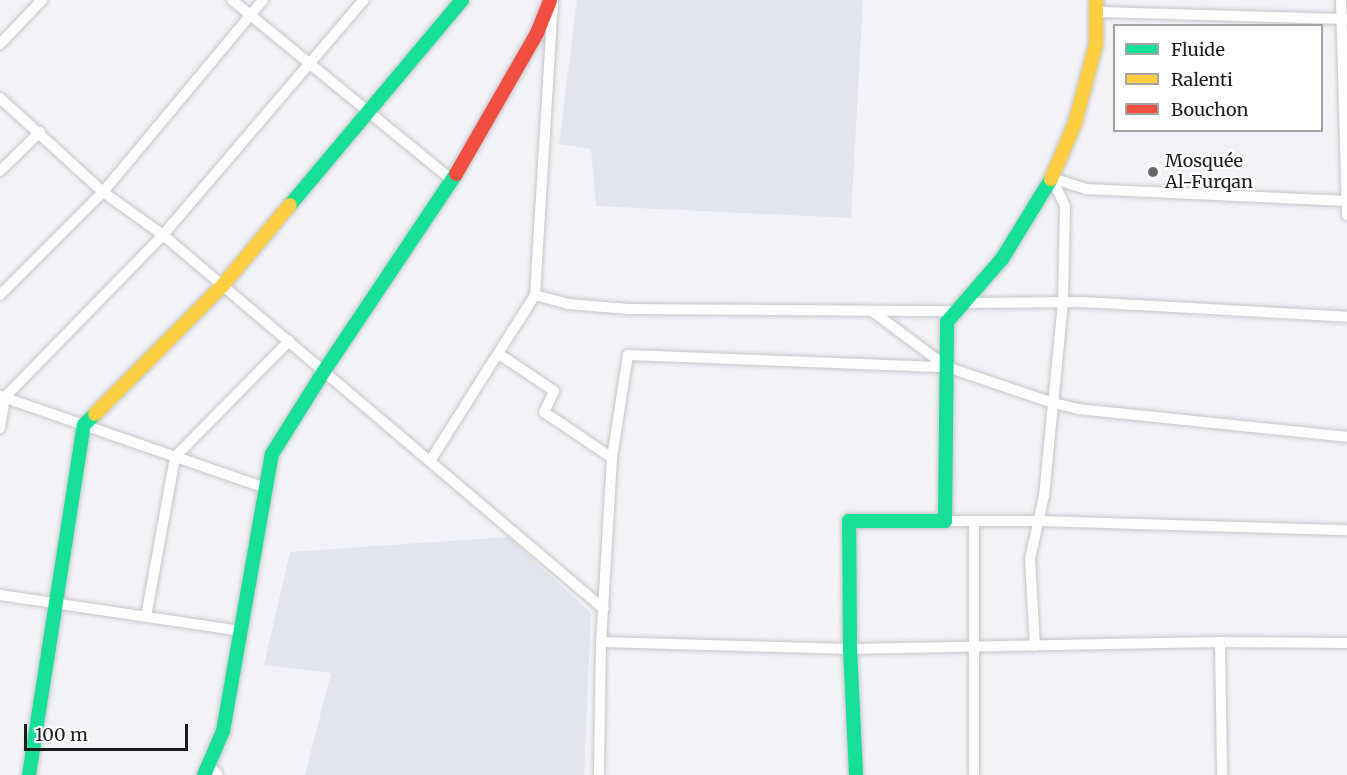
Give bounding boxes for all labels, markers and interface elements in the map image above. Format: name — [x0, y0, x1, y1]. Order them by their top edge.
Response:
legend — [1113, 24, 1323, 132]
text: Fluide — [1171, 38, 1225, 61]
text: Ralenti — [1171, 68, 1233, 91]
text: Bouchon — [1171, 98, 1248, 121]
place label: Mosquée Al-Furqan — [1165, 151, 1253, 194]
marker: Mosquée Al-Furqan — [1146, 165, 1160, 179]
scale bar — [27, 712, 190, 750]
text: 100 m — [35, 723, 88, 746]

